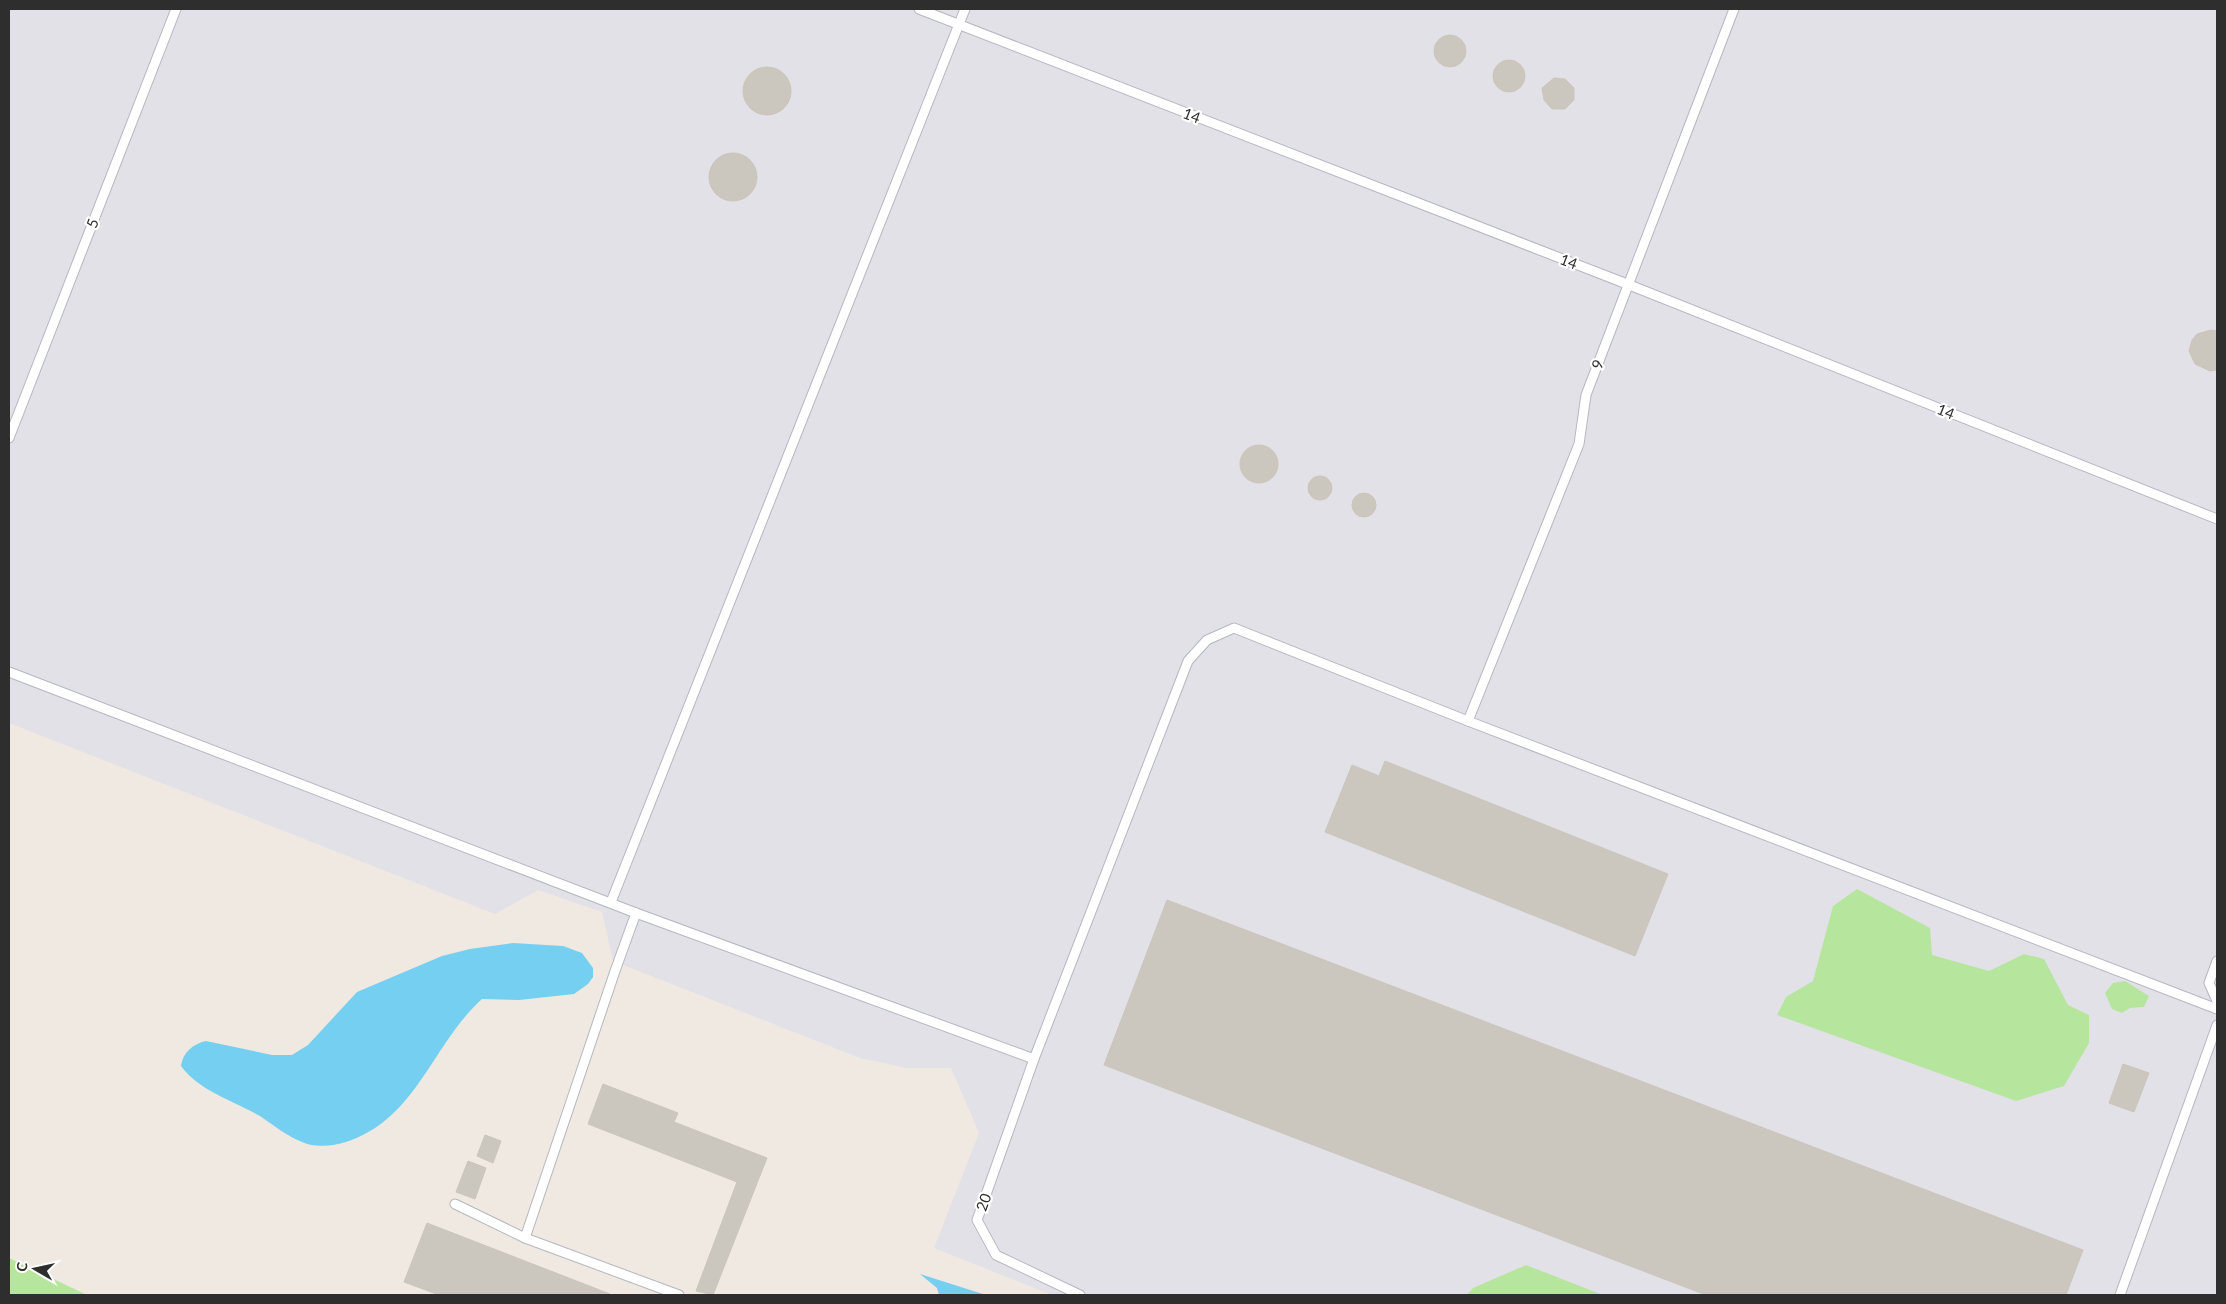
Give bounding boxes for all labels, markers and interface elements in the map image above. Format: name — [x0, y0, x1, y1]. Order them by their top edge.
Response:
street label: 14 — [1181, 103, 1204, 127]
street label: 5 — [82, 216, 102, 230]
street label: 14 — [1558, 249, 1581, 273]
street label: 9 — [1587, 357, 1607, 371]
street label: 14 — [1935, 399, 1958, 423]
street label: 20 — [972, 1190, 995, 1213]
north arrow — [10, 1244, 60, 1294]
text: С — [13, 1260, 31, 1273]

